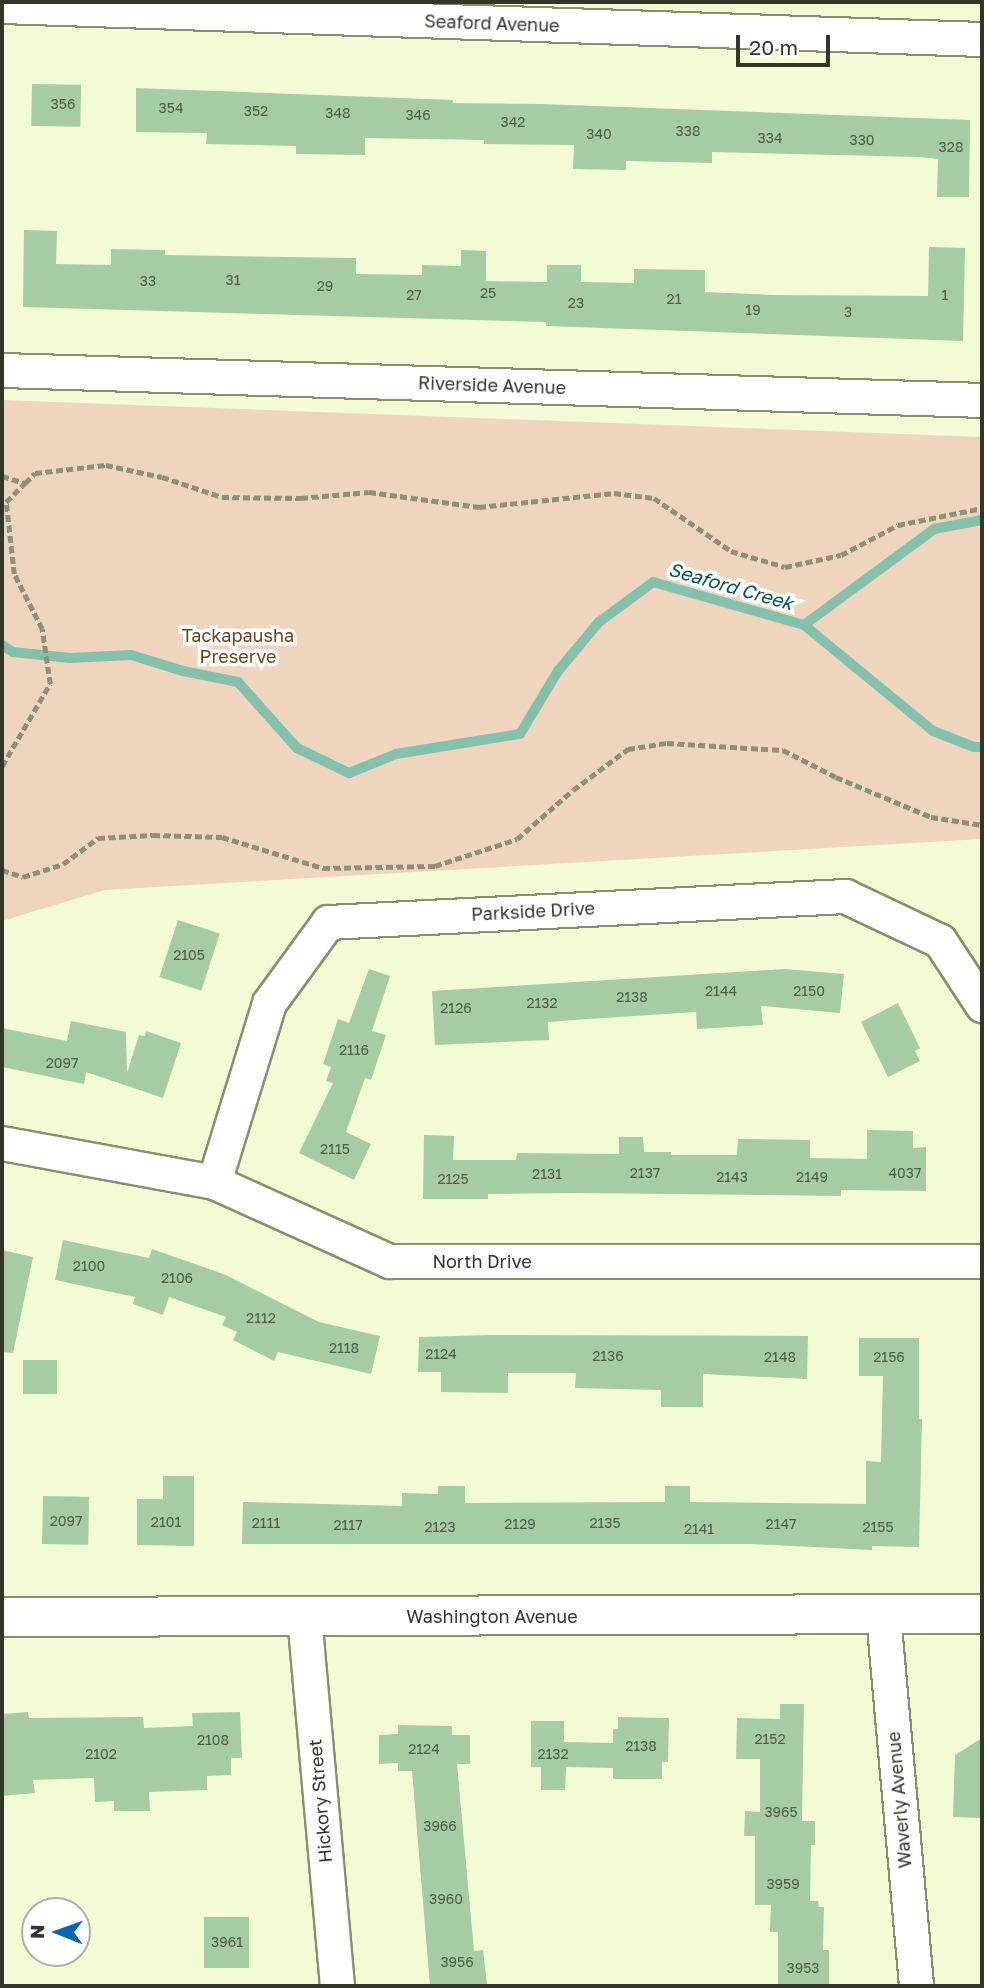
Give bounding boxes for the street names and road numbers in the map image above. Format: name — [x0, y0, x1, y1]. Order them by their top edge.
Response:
street label: Seaford Avenue — [424, 10, 560, 36]
street label: Riverside Avenue — [418, 372, 566, 398]
street label: Parkside Drive — [471, 897, 595, 925]
street label: North Drive — [432, 1250, 532, 1272]
street label: Washington Avenue — [406, 1605, 578, 1627]
street label: Waverly Avenue — [882, 1731, 916, 1869]
street label: Hickory Street — [304, 1738, 336, 1864]

